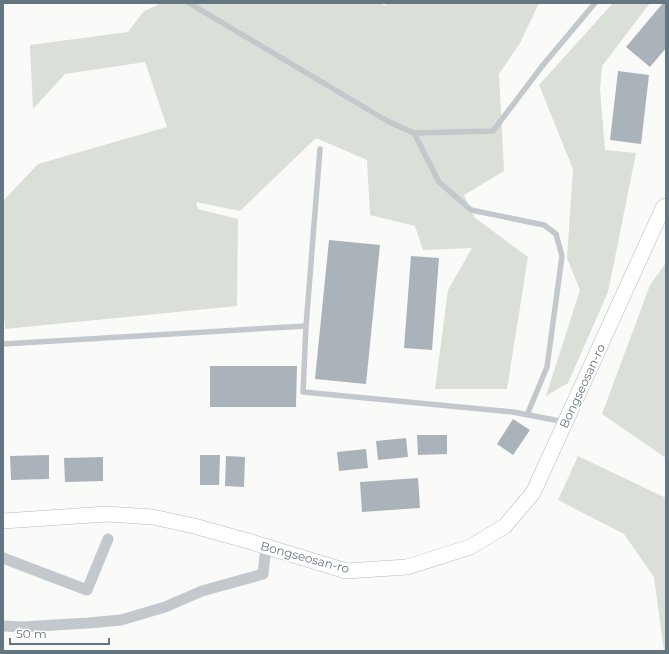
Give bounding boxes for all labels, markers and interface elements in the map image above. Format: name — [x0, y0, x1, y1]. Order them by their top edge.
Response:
street label: Bongseosan-ro — [556, 341, 608, 431]
street label: Bongseosan-ro — [259, 538, 351, 576]
scale bar — [10, 620, 109, 646]
text: 50 m — [16, 626, 47, 641]

